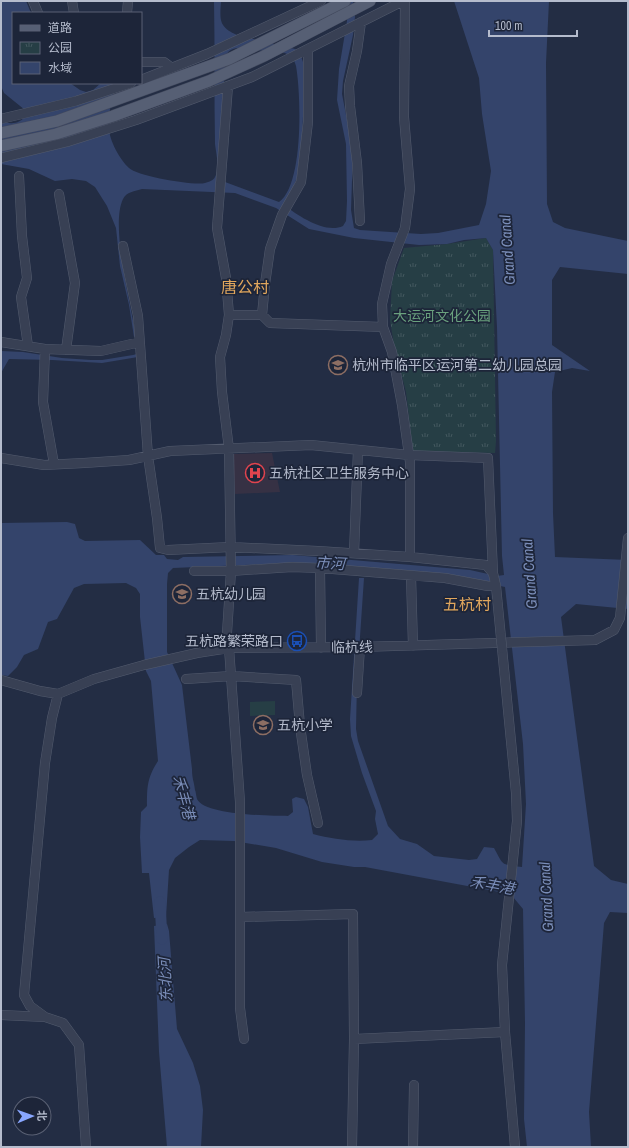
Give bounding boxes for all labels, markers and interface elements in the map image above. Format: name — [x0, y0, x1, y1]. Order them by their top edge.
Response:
legend — [12, 12, 142, 84]
scale bar — [489, 12, 577, 38]
text: 100 m — [495, 18, 522, 34]
text: 道路 — [48, 20, 72, 36]
text: 公园 — [48, 40, 72, 56]
text: 水域 — [48, 60, 72, 76]
water label: Grand Canal — [494, 214, 520, 286]
district label: 唐公村 — [221, 276, 269, 298]
park label: 大运河文化公园 — [393, 307, 491, 325]
school or university icon: 杭州市临平区运河第二幼儿园总园 — [327, 354, 349, 376]
place label: 杭州市临平区运河第二幼儿园总园 — [352, 356, 562, 374]
hospital icon: 五杭社区卫生服务中心 — [244, 462, 266, 484]
place label: 五杭社区卫生服务中心 — [269, 464, 409, 482]
water label: Grand Canal — [516, 538, 542, 610]
water label: 市河 — [314, 552, 349, 574]
school or university icon: 五杭幼儿园 — [171, 583, 193, 605]
place label: 五杭幼儿园 — [196, 585, 266, 603]
district label: 五杭村 — [443, 593, 491, 615]
bus stop icon: 五杭路繁荣路口 — [286, 630, 308, 652]
place label: 五杭路繁荣路口 — [185, 632, 283, 650]
street label: 临杭线 — [331, 638, 373, 656]
school or university icon: 五杭小学 — [252, 714, 274, 736]
place label: 五杭小学 — [277, 716, 333, 734]
water label: 禾丰港 — [168, 773, 200, 823]
water label: Grand Canal — [534, 861, 558, 932]
water label: 禾丰港 — [468, 871, 518, 900]
water label: 东北河 — [153, 954, 177, 1003]
north arrow — [12, 1096, 52, 1136]
text: 北 — [35, 1110, 49, 1121]

